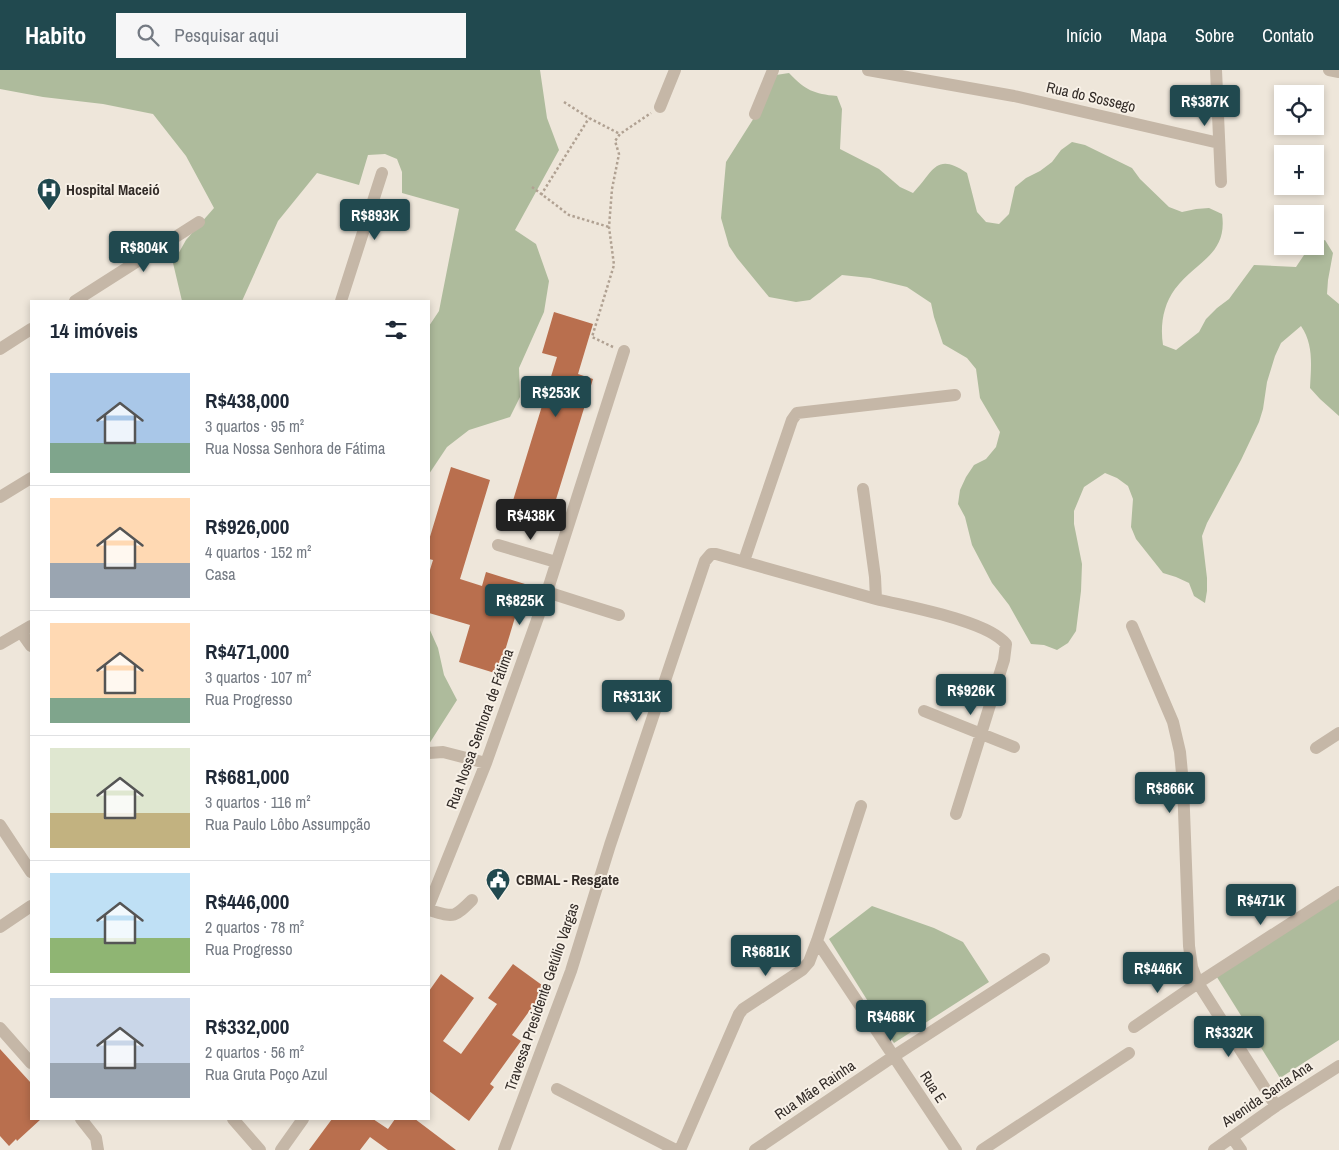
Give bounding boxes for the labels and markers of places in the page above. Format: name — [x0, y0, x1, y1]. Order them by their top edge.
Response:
pin: R$387K — [1164, 85, 1246, 127]
hospital icon: Hospital Maceió — [36, 177, 62, 211]
place label: Hospital Maceió — [66, 179, 160, 200]
pin: R$893K — [334, 198, 416, 241]
pin: R$804K — [103, 230, 185, 273]
pin: R$253K — [515, 376, 597, 418]
pin: R$438K — [490, 498, 572, 541]
pin: R$825K — [479, 584, 561, 626]
pin: R$926K — [930, 674, 1012, 716]
pin: R$313K — [596, 680, 678, 722]
pin: R$866K — [1129, 772, 1211, 814]
public building icon: CBMAL - Resgate — [485, 867, 511, 901]
place label: CBMAL - Resgate — [516, 869, 619, 890]
pin: R$471K — [1220, 884, 1302, 926]
pin: R$681K — [725, 934, 807, 977]
pin: R$446K — [1117, 952, 1199, 994]
pin: R$468K — [850, 1000, 932, 1042]
pin: R$332K — [1188, 1016, 1270, 1058]

